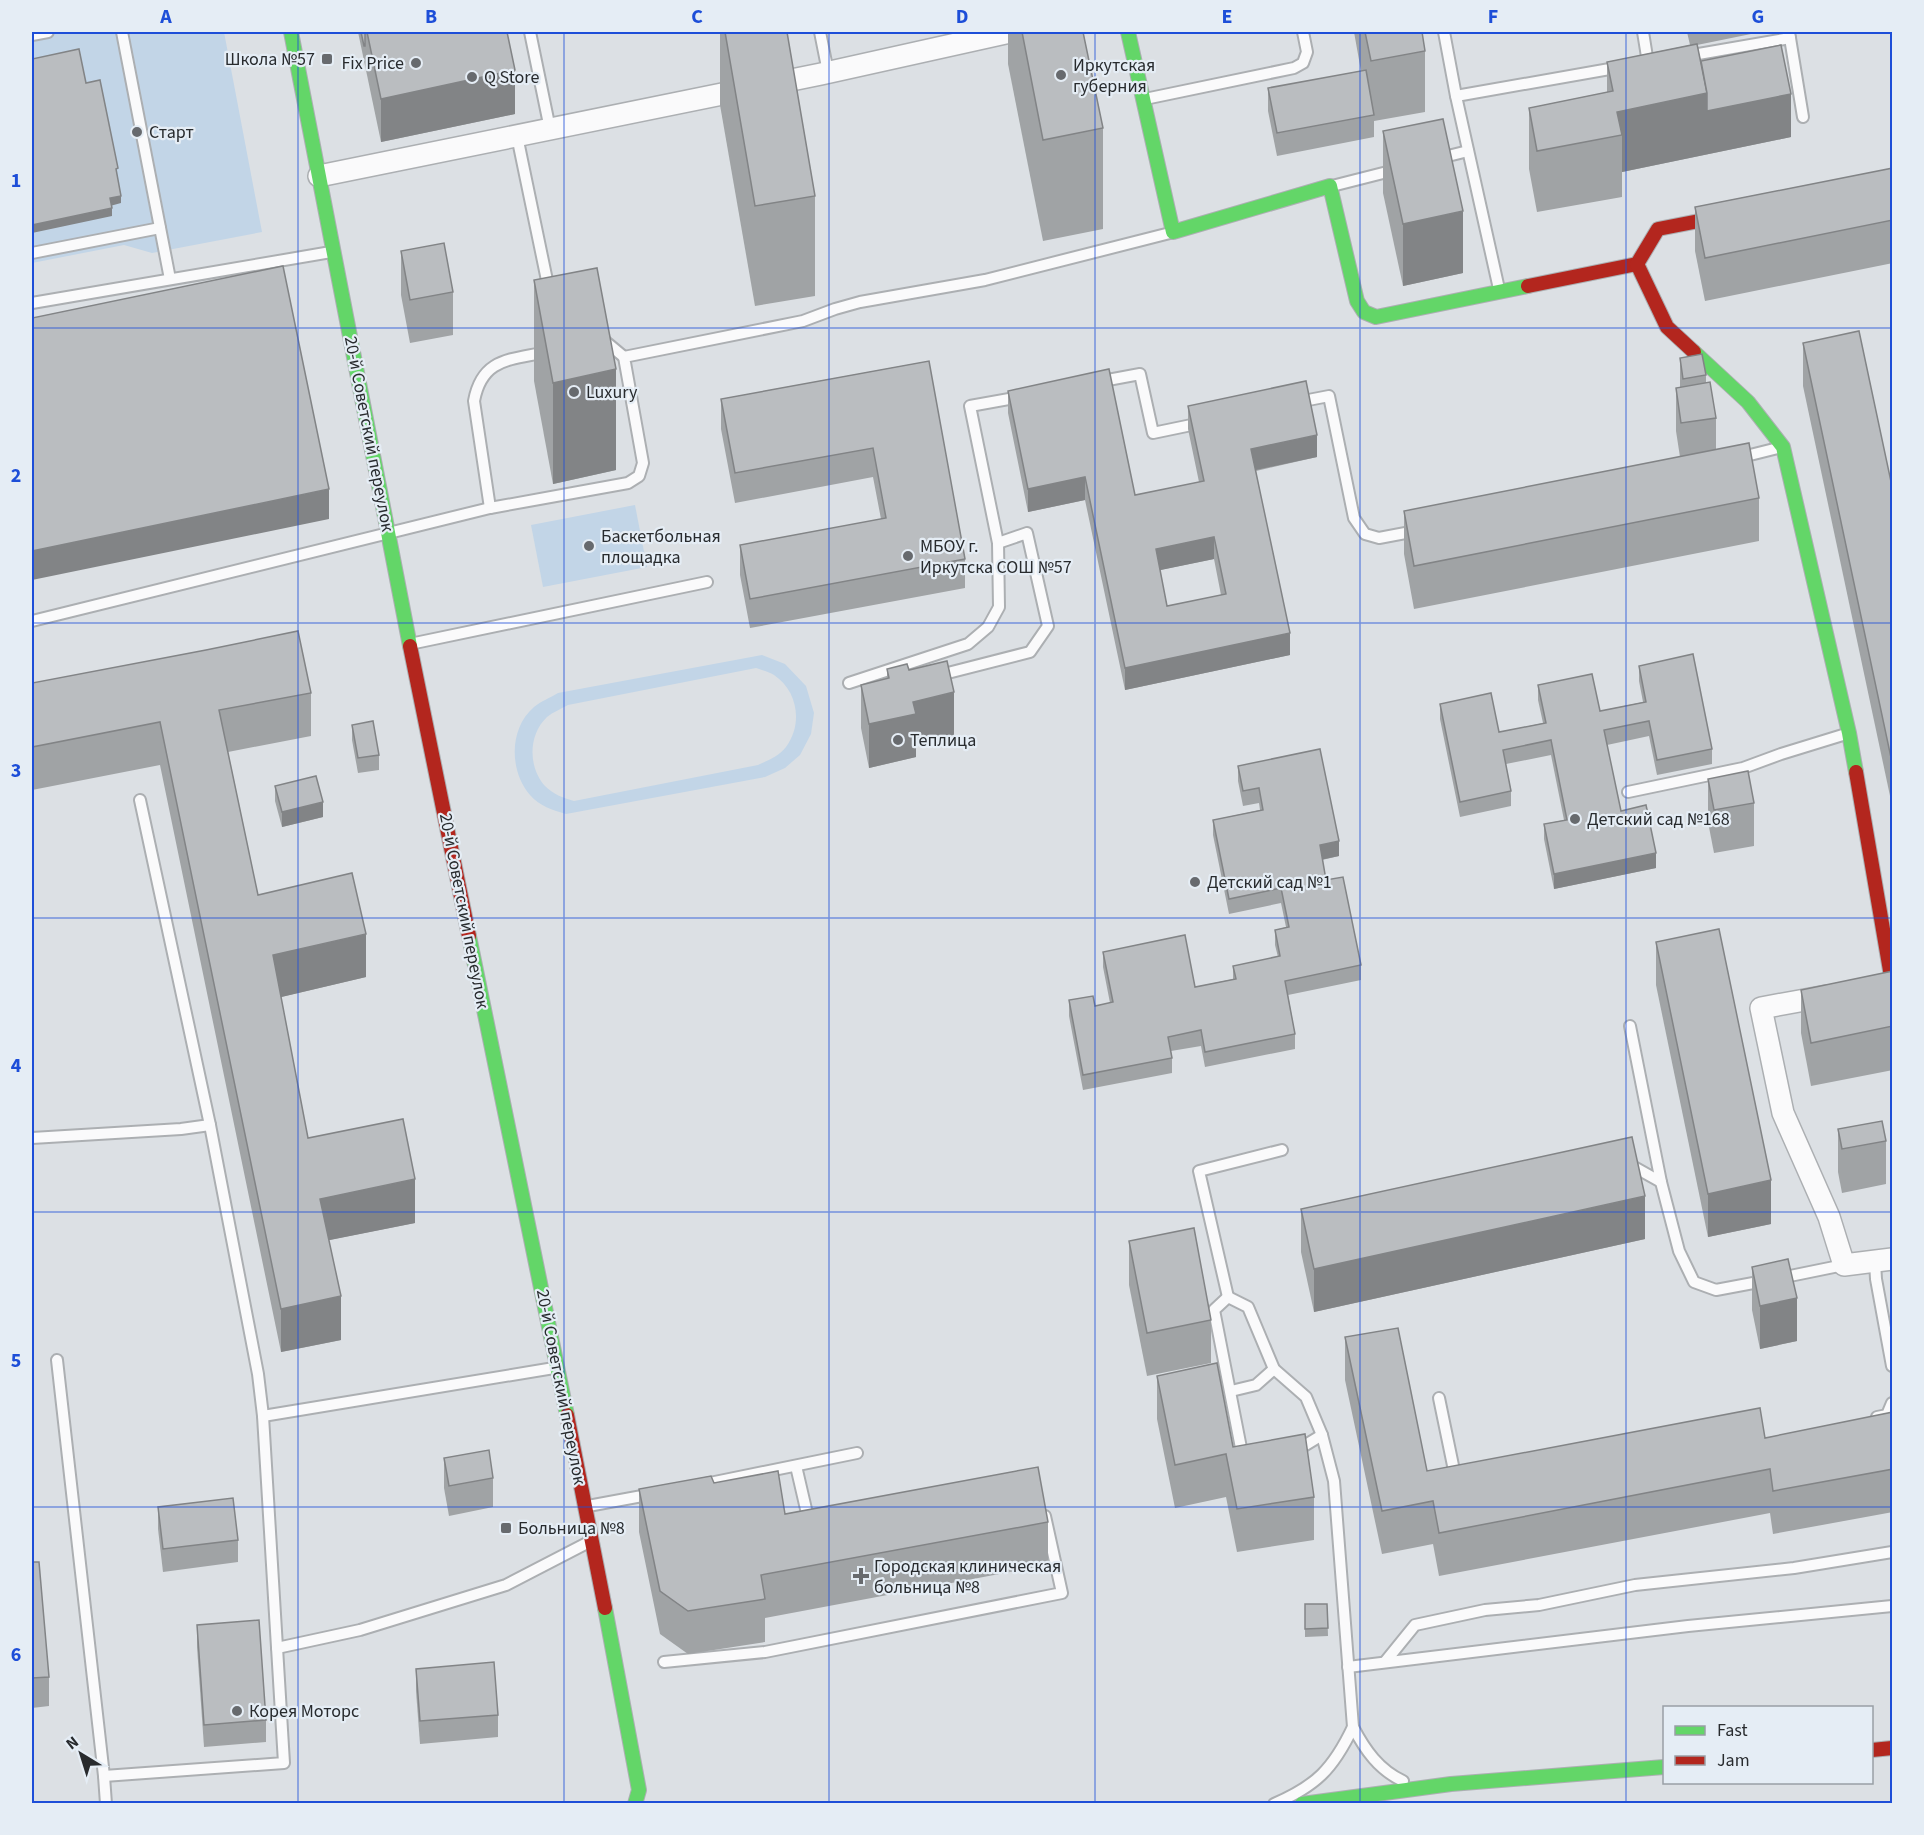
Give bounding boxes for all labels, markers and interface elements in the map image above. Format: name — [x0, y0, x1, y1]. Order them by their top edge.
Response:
text: A — [159, 3, 172, 31]
text: B — [425, 3, 437, 31]
text: C — [691, 3, 703, 31]
text: D — [956, 3, 968, 31]
text: E — [1222, 3, 1232, 31]
text: F — [1488, 3, 1498, 31]
text: G — [1752, 3, 1764, 31]
place label: Школа №57 — [225, 47, 315, 72]
place label: Fix Price — [341, 51, 404, 76]
marker: Школа №57 — [320, 52, 334, 66]
place label: Иркутская губерния — [1073, 53, 1155, 99]
marker: Fix Price — [409, 56, 423, 70]
place label: Q Store — [484, 65, 539, 90]
marker: Иркутская губерния — [1054, 68, 1068, 82]
marker: Q Store — [465, 70, 479, 84]
place label: Старт — [149, 120, 194, 145]
marker: Старт — [130, 125, 144, 139]
text: 1 — [11, 167, 21, 195]
street label: 20-й Советский переулок — [338, 334, 400, 534]
place label: Luxury — [586, 380, 638, 405]
marker: Luxury — [567, 385, 581, 399]
text: 2 — [11, 462, 21, 490]
place label: Баскетбольная площадка — [601, 524, 721, 570]
place label: МБОУ г. Иркутска СОШ №57 — [920, 534, 1072, 580]
marker: Баскетбольная площадка — [582, 539, 596, 553]
marker: МБОУ г. Иркутска СОШ №57 — [901, 549, 915, 563]
place label: Теплица — [910, 728, 976, 753]
marker: Теплица — [891, 733, 905, 747]
text: 3 — [11, 757, 21, 785]
place label: Детский сад №168 — [1587, 807, 1730, 832]
street label: 20-й Советский переулок — [433, 811, 495, 1011]
marker: Детский сад №168 — [1568, 812, 1582, 826]
place label: Детский сад №1 — [1207, 870, 1332, 895]
marker: Детский сад №1 — [1188, 875, 1202, 889]
text: 4 — [11, 1052, 22, 1080]
street label: 20-й Советский переулок — [530, 1287, 592, 1487]
text: 5 — [11, 1347, 21, 1375]
place label: Больница №8 — [518, 1516, 625, 1541]
marker: Больница №8 — [499, 1521, 513, 1535]
place label: Городская клиническая больница №8 — [874, 1554, 1061, 1600]
marker: Городская клиническая больница №8 — [852, 1567, 870, 1585]
text: 6 — [11, 1641, 21, 1669]
place label: Корея Моторс — [249, 1699, 359, 1724]
marker: Корея Моторс — [230, 1704, 244, 1718]
legend — [1663, 1706, 1873, 1784]
text: Fast — [1717, 1718, 1748, 1743]
north arrow — [51, 1724, 111, 1784]
text: N — [61, 1731, 83, 1755]
text: Jam — [1717, 1748, 1750, 1773]

